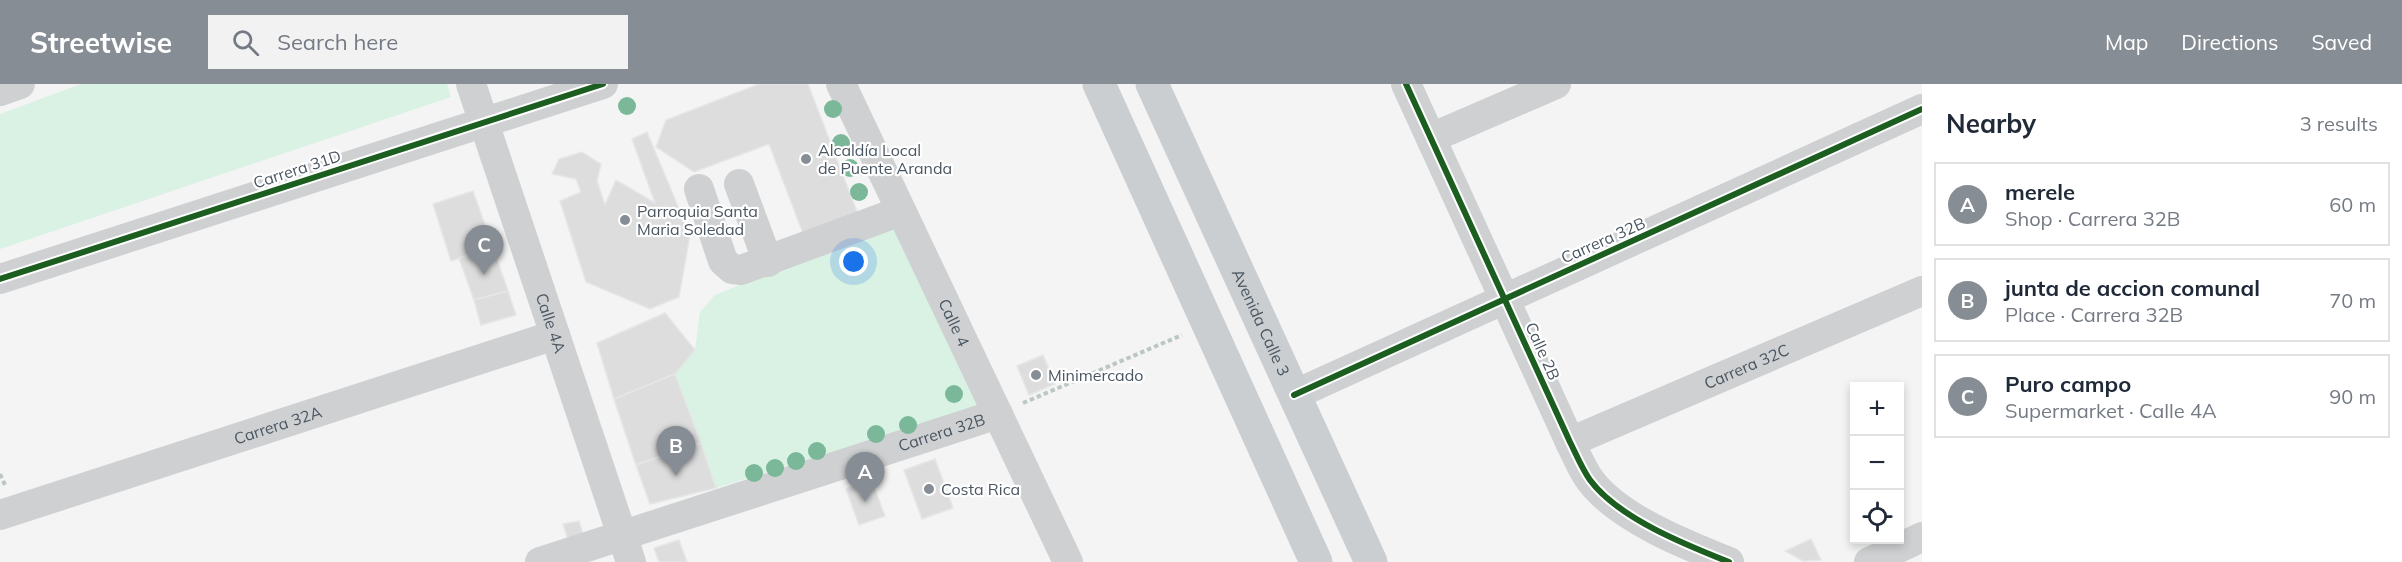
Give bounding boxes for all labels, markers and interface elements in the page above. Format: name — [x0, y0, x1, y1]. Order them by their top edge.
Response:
search box — [208, 15, 628, 69]
text: Streetwise — [30, 25, 172, 60]
icon: search — [229, 26, 262, 59]
text: Search here — [277, 28, 398, 56]
text: Map — [2105, 29, 2148, 55]
text: Directions — [2181, 29, 2278, 55]
text: Saved — [2311, 29, 2372, 55]
text: Nearby — [1946, 107, 2036, 140]
text: 3 results — [2300, 111, 2378, 136]
place label: Alcaldía Local de Puente Aranda — [818, 140, 952, 178]
street label: Carrera 31D — [251, 145, 343, 193]
marker: Alcaldía Local de Puente Aranda — [799, 152, 813, 166]
text: merele — [2005, 178, 2075, 206]
text: A — [1960, 192, 1975, 217]
text: 60 m — [2329, 192, 2376, 217]
place label: Parroquia Santa Maria Soledad — [637, 201, 758, 239]
text: Shop · Carrera 32B — [2005, 206, 2180, 231]
marker: Parroquia Santa Maria Soledad — [618, 213, 632, 227]
street label: Carrera 32B — [1558, 213, 1648, 267]
pin: C — [464, 226, 504, 275]
your location — [839, 247, 868, 276]
street label: Avenida Calle 3 — [1228, 266, 1294, 379]
text: junta de accion comunal — [2005, 274, 2260, 302]
text: B — [1961, 288, 1974, 313]
text: 70 m — [2329, 288, 2376, 313]
street label: Calle 4A — [532, 290, 570, 356]
street label: Calle 4 — [934, 295, 974, 350]
text: Place · Carrera 32B — [2005, 302, 2183, 327]
street label: Calle 2B — [1521, 319, 1565, 383]
street label: Carrera 32C — [1701, 339, 1792, 393]
place label: Minimercado — [1048, 365, 1143, 385]
marker: Minimercado — [1029, 368, 1043, 382]
text: Puro campo — [2005, 370, 2131, 398]
map controls — [1850, 382, 1904, 544]
button: + — [1850, 382, 1904, 436]
text: C — [1961, 384, 1974, 409]
text: 90 m — [2329, 384, 2376, 409]
text: Supermarket · Calle 4A — [2005, 398, 2217, 423]
street label: Carrera 32A — [231, 401, 324, 448]
street label: Carrera 32B — [896, 409, 988, 456]
pin: B — [656, 426, 696, 476]
button: − — [1850, 436, 1904, 490]
pin: A — [846, 452, 884, 502]
place label: Costa Rica — [941, 479, 1020, 499]
marker: Costa Rica — [922, 482, 936, 496]
button: locate — [1850, 490, 1904, 544]

